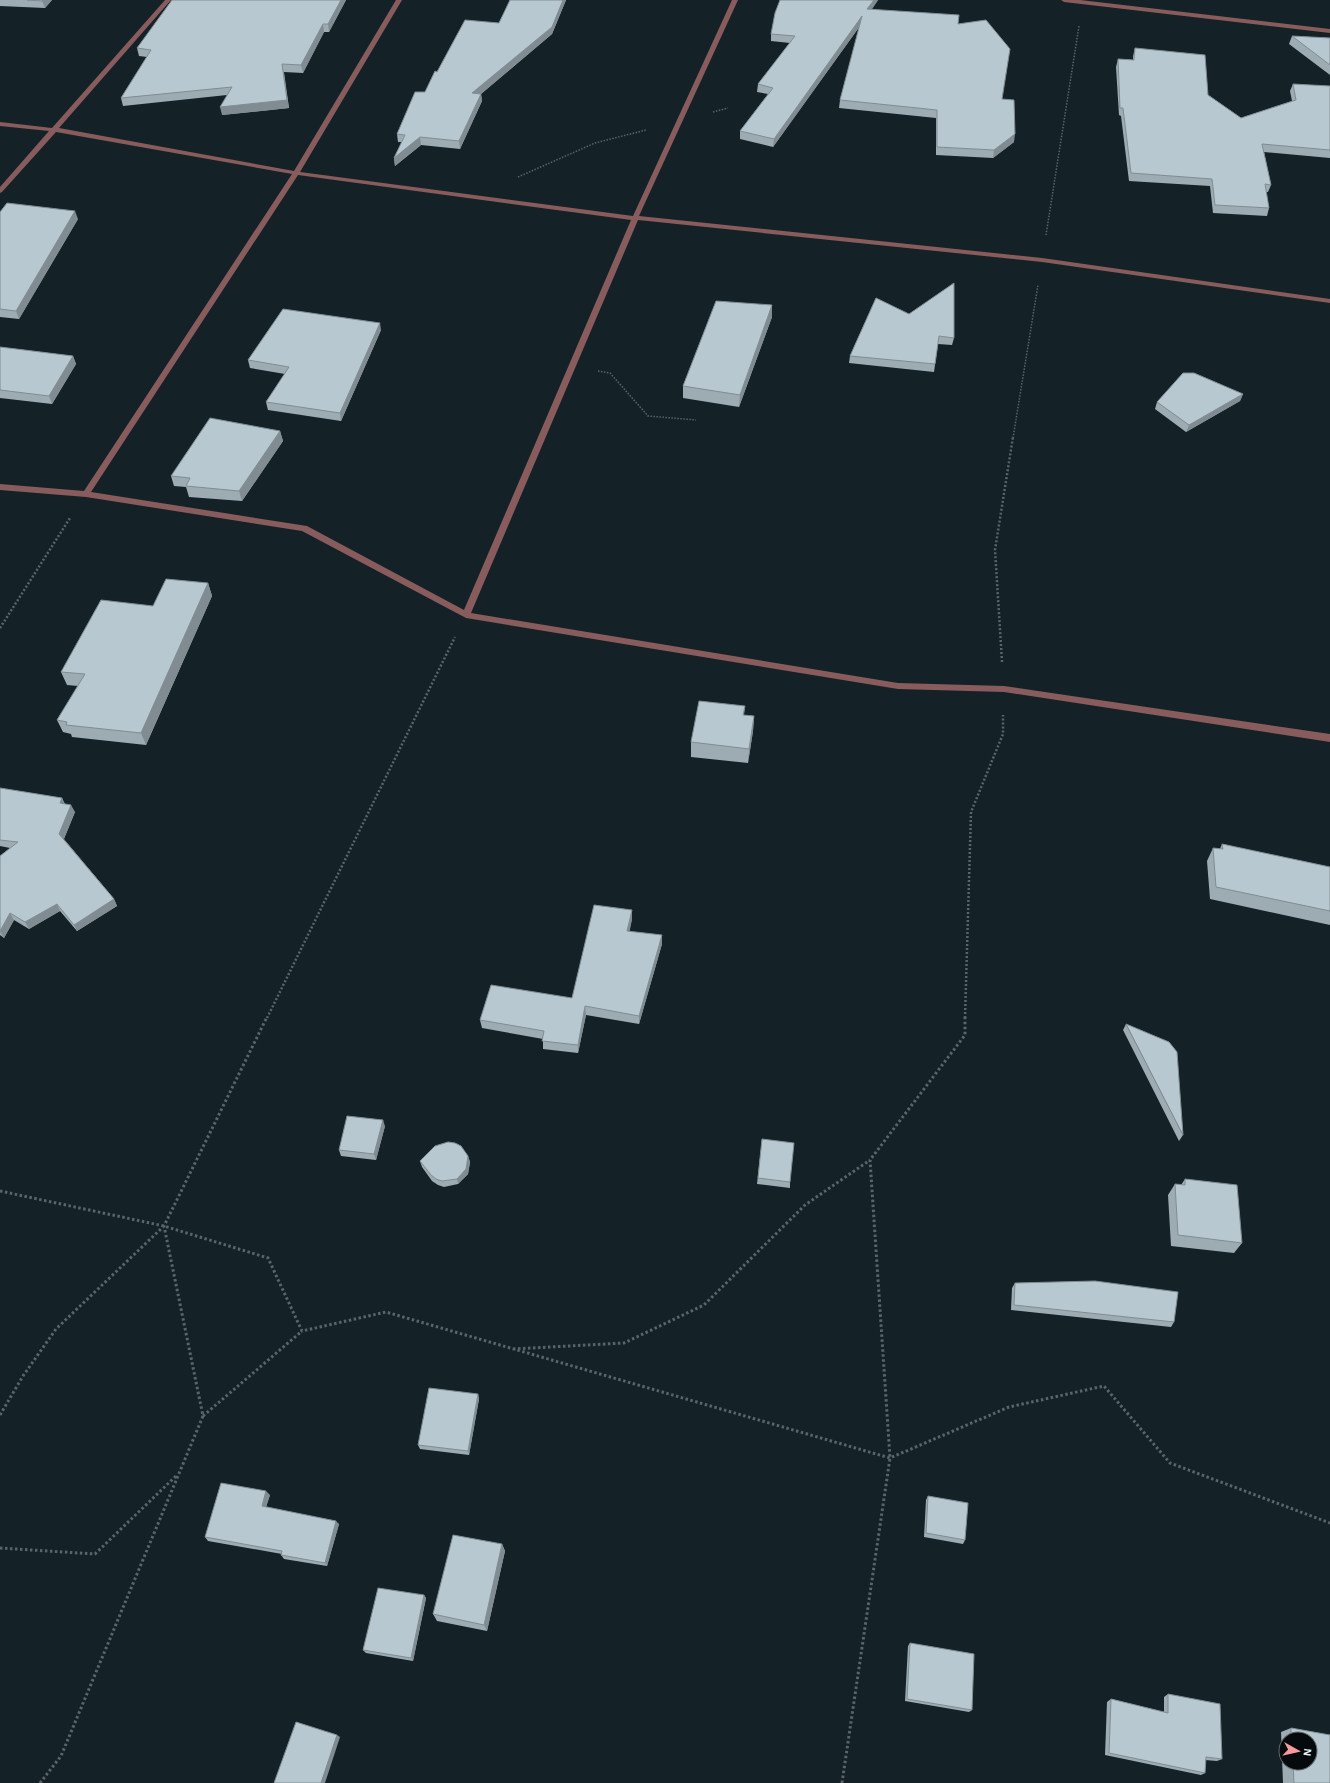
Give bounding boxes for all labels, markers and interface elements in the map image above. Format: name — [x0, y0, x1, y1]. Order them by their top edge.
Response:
north arrow — [1278, 1731, 1318, 1771]
text: N — [1301, 1748, 1313, 1757]

